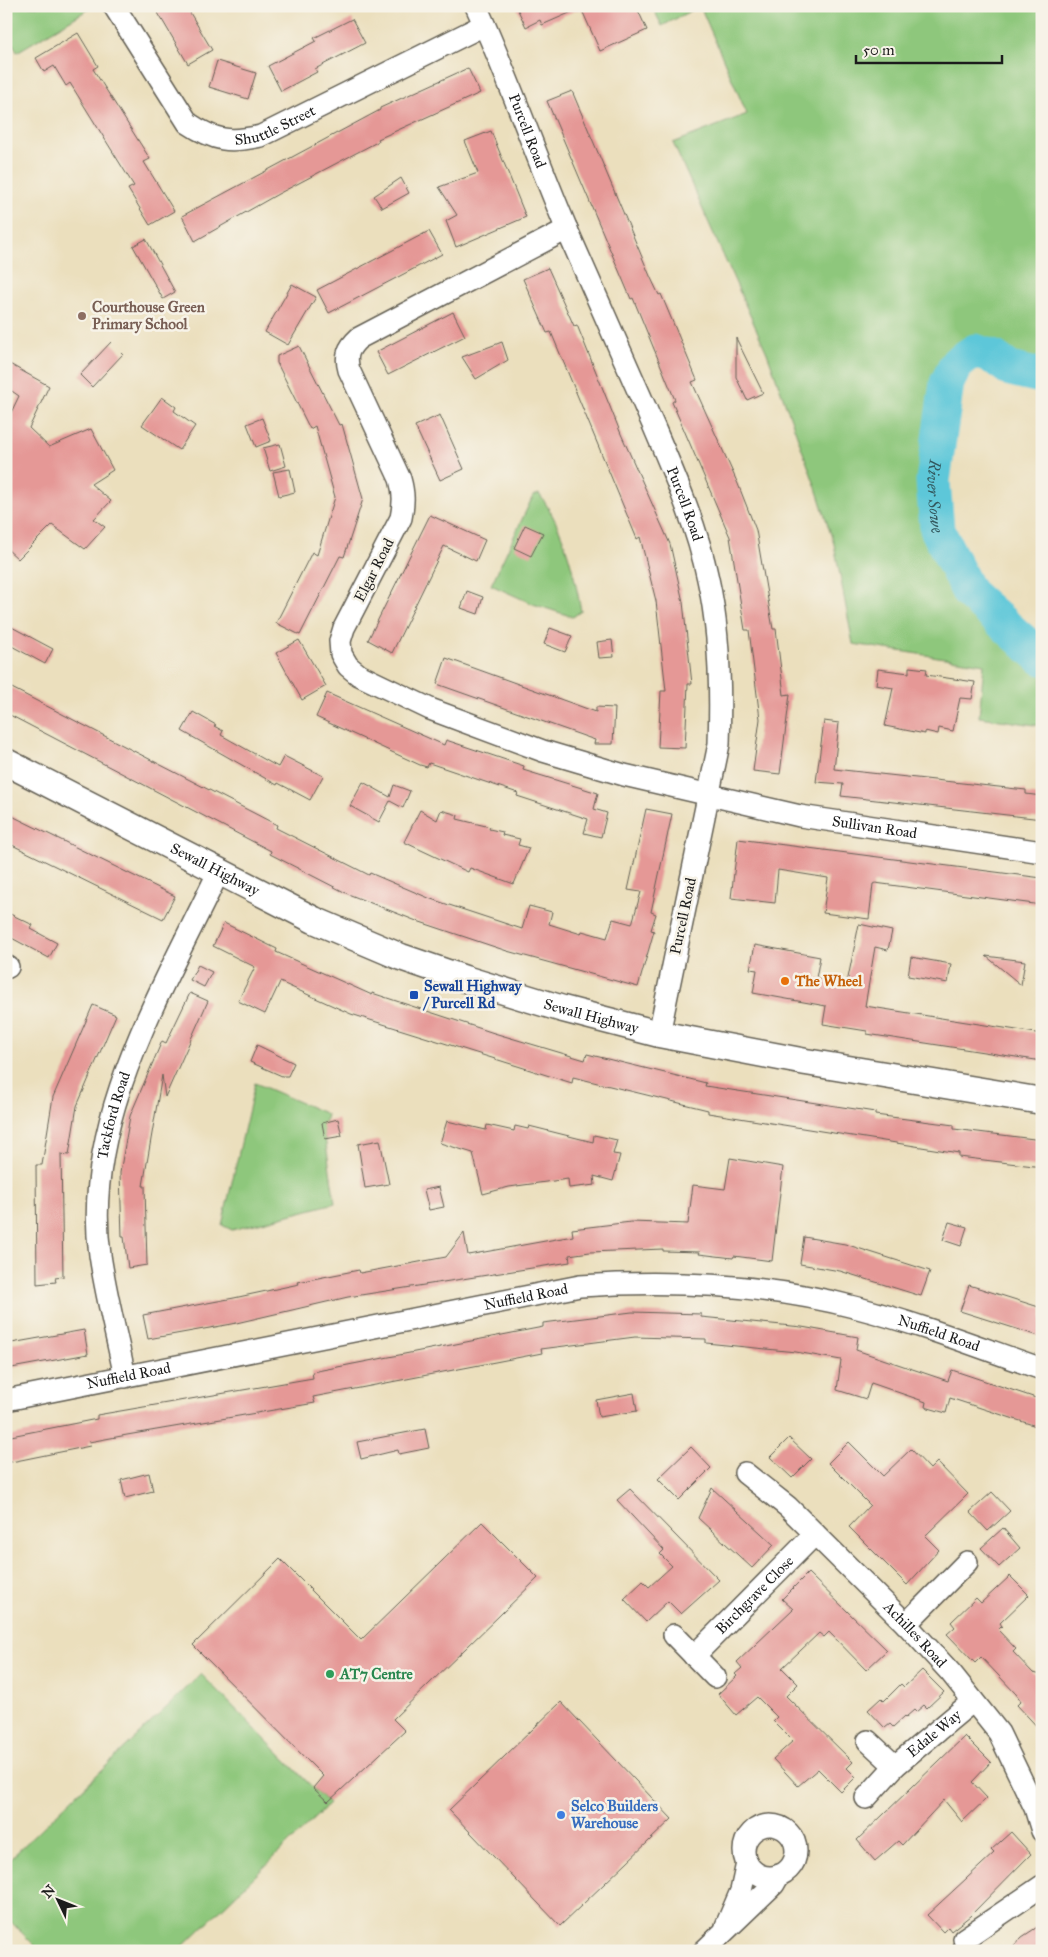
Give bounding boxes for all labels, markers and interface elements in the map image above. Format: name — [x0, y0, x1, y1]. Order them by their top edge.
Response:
scale bar — [856, 32, 1002, 64]
text: 50 m — [863, 41, 895, 59]
street label: Purcell Road — [505, 91, 550, 171]
street label: Shuttle Street — [234, 101, 319, 149]
place label: Courthouse Green Primary School — [92, 298, 206, 334]
marker: Courthouse Green Primary School — [76, 310, 88, 322]
water label: River Sowe — [923, 458, 948, 537]
street label: Purcell Road — [663, 464, 707, 544]
street label: Elgar Road — [350, 535, 398, 605]
street label: Sullivan Road — [831, 812, 919, 842]
street label: Sewall Highway — [168, 839, 264, 900]
street label: Purcell Road — [666, 876, 700, 956]
place label: The Wheel — [794, 972, 863, 990]
marker: The Wheel — [779, 975, 791, 987]
place label: Sewall Highway / Purcell Rd — [422, 977, 523, 1012]
marker: Sewall Highway / Purcell Rd — [408, 989, 420, 1001]
street label: Sewall Highway — [542, 995, 642, 1038]
street label: Tackford Road — [93, 1069, 134, 1161]
street label: Nuffield Road — [482, 1280, 570, 1314]
street label: Nuffield Road — [896, 1311, 983, 1355]
street label: Nuffield Road — [85, 1358, 173, 1393]
street label: Birchgrave Close — [712, 1552, 797, 1638]
street label: Achilles Road — [879, 1597, 951, 1672]
place label: AT7 Centre — [339, 1665, 414, 1683]
marker: AT7 Centre — [324, 1668, 336, 1680]
street label: Edale Way — [903, 1705, 965, 1761]
place label: Selco Builders Warehouse — [571, 1797, 659, 1832]
marker: Selco Builders Warehouse — [555, 1809, 567, 1821]
north arrow — [32, 1874, 82, 1924]
text: N — [39, 1881, 59, 1902]

